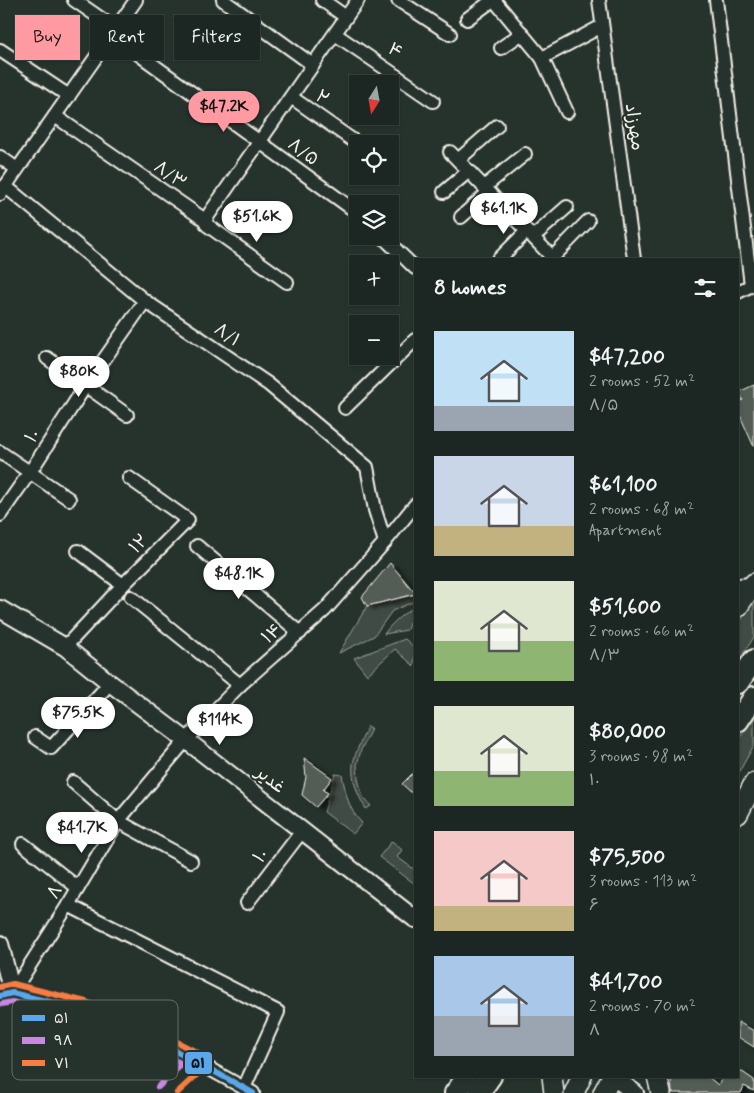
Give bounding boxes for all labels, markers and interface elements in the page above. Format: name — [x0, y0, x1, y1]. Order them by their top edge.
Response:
chip: Buy — [15, 15, 80, 60]
chip: Rent — [90, 15, 164, 60]
chip: Filters — [174, 15, 260, 60]
street label: ۴ — [383, 37, 407, 65]
north arrow — [349, 75, 399, 125]
map controls — [349, 75, 399, 365]
street label: ۲ — [310, 85, 334, 111]
pin: $47.2K — [183, 90, 265, 133]
text: $47.2K — [199, 96, 249, 117]
street label: مهرزاد — [619, 102, 649, 152]
street label: ۸/۵ — [283, 133, 323, 171]
button: locate — [349, 135, 399, 185]
street label: ۸/۳ — [149, 155, 191, 195]
pin: $61.1K — [463, 192, 545, 235]
button: layers — [349, 195, 399, 245]
text: $61.1K — [481, 198, 527, 219]
pin: $51.6K — [216, 200, 298, 243]
text: $51.6K — [233, 206, 281, 227]
button: + — [349, 255, 399, 305]
text: 8 homes — [434, 274, 506, 302]
icon: filters — [691, 274, 719, 302]
button: − — [349, 315, 399, 365]
street label: ۸/۱ — [209, 318, 245, 352]
text: $47,200 — [589, 343, 665, 371]
icon: home — [474, 351, 534, 411]
pin: $80K — [49, 356, 109, 398]
text: $80K — [60, 361, 98, 382]
text: 2 rooms · 52 m² — [589, 371, 695, 392]
text: ۸/۵ — [589, 395, 618, 416]
street label: ۱۰ — [20, 424, 46, 448]
text: $61,100 — [589, 471, 658, 499]
icon: home — [474, 476, 534, 536]
text: 2 rooms · 68 m² — [589, 499, 694, 520]
text: Apartment — [589, 520, 662, 541]
street label: ۱۲ — [124, 529, 154, 559]
pin: $48.1K — [198, 558, 280, 600]
text: $48.1K — [214, 563, 264, 584]
text: $51,600 — [589, 593, 661, 621]
icon: home — [474, 601, 534, 661]
street label: ۱۴ — [257, 618, 287, 650]
text: 2 rooms · 66 m² — [589, 621, 694, 642]
text: ۸/۳ — [589, 645, 620, 666]
pin: $75.5K — [37, 696, 119, 739]
text: $75.5K — [52, 702, 104, 723]
pin: $114K — [185, 704, 255, 746]
text: $114K — [198, 709, 242, 730]
text: $80,000 — [589, 718, 666, 746]
icon: home — [474, 726, 534, 786]
text: 3 rooms · 98 m² — [589, 746, 693, 767]
street label: غدیر — [249, 760, 290, 799]
text: ۱۰ — [589, 770, 600, 791]
pin: $41.7K — [41, 812, 123, 854]
text: $41.7K — [57, 817, 107, 838]
text: $75,500 — [589, 843, 665, 871]
street label: ۱۰ — [248, 844, 274, 868]
icon: home — [474, 851, 534, 911]
text: 3 rooms · 113 m² — [589, 871, 697, 892]
street label: ۸ — [41, 881, 69, 903]
text: ۶ — [589, 895, 599, 916]
text: $41,700 — [589, 968, 663, 996]
icon: home — [474, 976, 534, 1036]
text: 2 rooms · 70 m² — [589, 996, 696, 1017]
legend — [12, 1000, 178, 1080]
text: ۵۱ — [54, 1010, 69, 1028]
text: ۸ — [589, 1020, 600, 1041]
text: ۹۸ — [54, 1032, 73, 1050]
line badge: ۵۱ — [184, 1051, 213, 1075]
text: ۷۱ — [54, 1055, 69, 1073]
text: ۵۱ — [191, 1055, 205, 1073]

